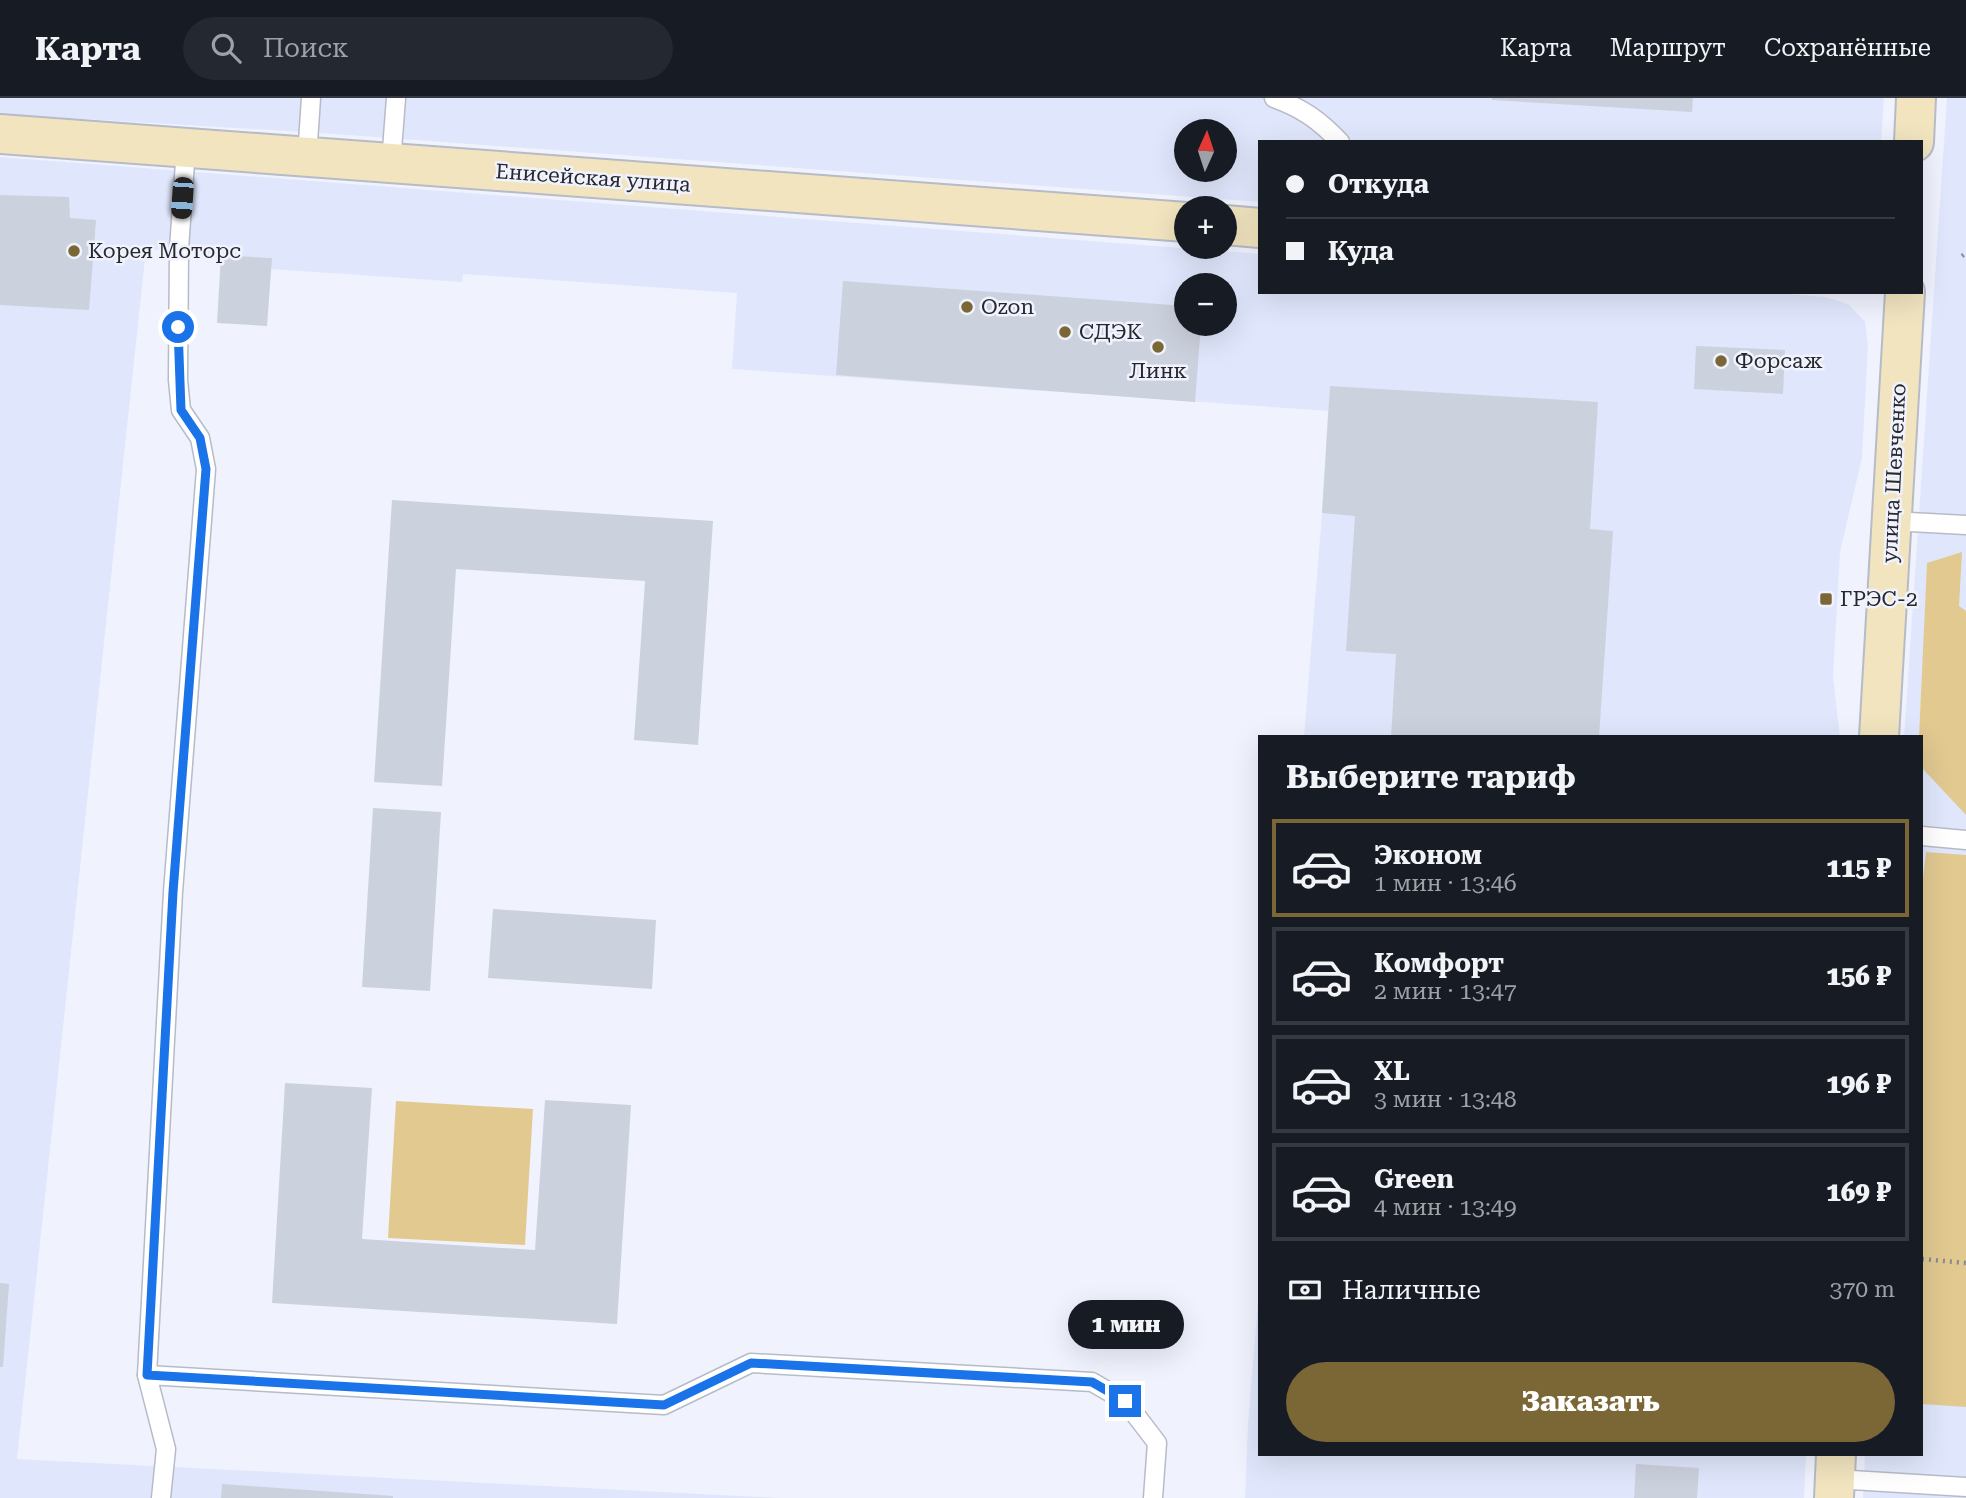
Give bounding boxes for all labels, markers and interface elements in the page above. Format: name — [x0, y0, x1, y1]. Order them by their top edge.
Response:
search box — [183, 17, 673, 80]
text: Карта — [35, 29, 141, 68]
icon: search — [207, 29, 245, 67]
text: Поиск — [263, 33, 349, 63]
text: Карта — [1500, 34, 1572, 62]
text: Маршрут — [1610, 34, 1726, 62]
text: Сохранённые — [1764, 34, 1931, 62]
north arrow — [1174, 119, 1237, 182]
map controls — [1174, 119, 1237, 336]
street label: Енисейская улица — [495, 159, 692, 197]
text: Откуда — [1328, 169, 1429, 199]
car — [171, 176, 194, 220]
button: + — [1174, 196, 1237, 259]
text: Куда — [1328, 236, 1394, 266]
place label: Корея Моторс — [88, 239, 241, 263]
marker: Корея Моторс — [66, 243, 82, 259]
button: − — [1174, 273, 1237, 336]
place label: Ozon — [981, 295, 1034, 319]
marker: Ozon — [959, 299, 975, 315]
route start — [162, 311, 194, 343]
place label: СДЭК — [1079, 320, 1142, 344]
marker: СДЭК — [1057, 324, 1073, 340]
marker: Линк — [1150, 339, 1166, 355]
place label: Форсаж — [1735, 349, 1823, 373]
marker: Форсаж — [1713, 353, 1729, 369]
place label: Линк — [1129, 359, 1187, 383]
street label: улица Шевченко — [1877, 382, 1911, 564]
place label: ГРЭС-2 — [1840, 587, 1918, 611]
marker: ГРЭС-2 — [1818, 591, 1834, 607]
text: Выберите тариф — [1286, 758, 1576, 796]
icon: car — [1290, 837, 1353, 900]
text: Эконом — [1374, 840, 1482, 870]
text: 115 ₽ — [1826, 853, 1891, 883]
text: 1 мин · 13:46 — [1374, 870, 1517, 897]
icon: car — [1290, 945, 1353, 1008]
text: Комфорт — [1374, 948, 1504, 978]
text: 156 ₽ — [1826, 961, 1891, 991]
text: 2 мин · 13:47 — [1374, 978, 1517, 1005]
icon: car — [1290, 1053, 1353, 1116]
text: XL — [1374, 1056, 1410, 1086]
text: 196 ₽ — [1826, 1069, 1891, 1099]
text: 3 мин · 13:48 — [1374, 1086, 1517, 1113]
icon: car — [1290, 1161, 1353, 1224]
text: Green — [1374, 1164, 1454, 1194]
text: 169 ₽ — [1826, 1177, 1891, 1207]
text: 4 мин · 13:49 — [1374, 1194, 1517, 1221]
icon: cash — [1286, 1271, 1324, 1309]
text: Наличные — [1342, 1275, 1481, 1305]
text: 370 m — [1830, 1276, 1895, 1303]
callout: 1 мин — [1067, 1300, 1183, 1348]
text: 1 мин — [1091, 1311, 1161, 1338]
button: Заказать — [1286, 1362, 1895, 1442]
route end — [1109, 1385, 1141, 1417]

